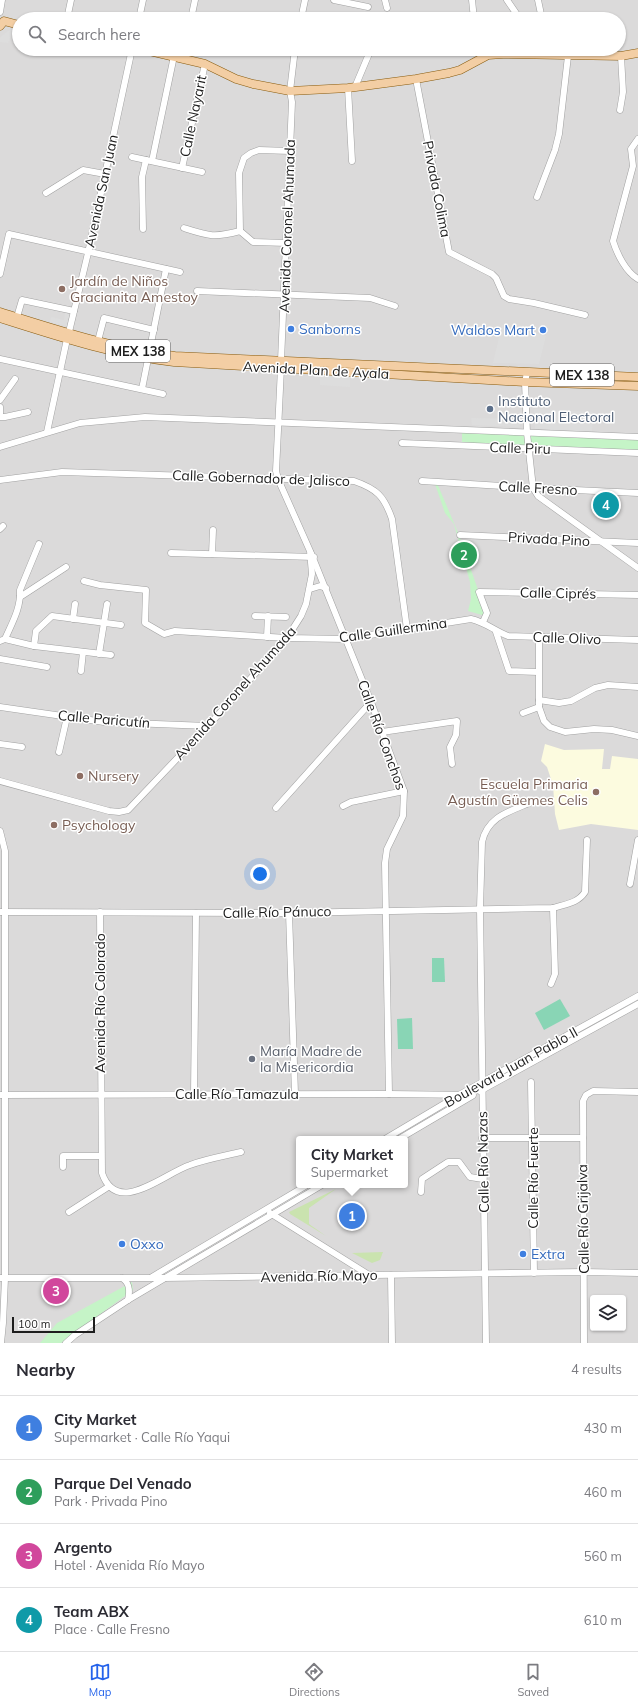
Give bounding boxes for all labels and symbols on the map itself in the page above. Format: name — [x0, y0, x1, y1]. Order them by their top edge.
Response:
street label: Calle Nayarit — [176, 73, 211, 159]
street label: Avenida San Juan — [80, 133, 122, 249]
street label: Avenida Coronel Ahumada — [275, 139, 299, 313]
street label: Privada Colima — [419, 139, 455, 239]
place label: Jardín de Niños Gracianita Amestoy — [70, 272, 199, 306]
marker: Jardín de Niños Gracianita Amestoy — [57, 284, 67, 294]
place label: Sanborns — [299, 320, 361, 338]
place label: Waldos Mart — [451, 321, 535, 339]
marker: Sanborns — [286, 324, 296, 334]
marker: Waldos Mart — [538, 325, 548, 335]
road number: MEX 138 — [106, 340, 170, 362]
street label: Avenida Plan de Ayala — [242, 357, 390, 383]
road number: MEX 138 — [550, 364, 614, 386]
place label: Instituto Nacional Electoral — [498, 392, 614, 426]
marker: Instituto Nacional Electoral — [485, 404, 495, 414]
street label: Calle Piru — [489, 438, 551, 458]
street label: Calle Gobernador de Jalisco — [172, 466, 350, 490]
street label: Calle Fresno — [498, 477, 578, 499]
pin: 4 — [593, 490, 619, 520]
street label: Privada Pino — [507, 528, 591, 550]
pin: 2 — [451, 540, 477, 570]
street label: Calle Ciprés — [520, 583, 596, 603]
street label: Calle Guillermina — [338, 614, 448, 646]
street label: Avenida Coronel Ahumada — [170, 622, 300, 764]
street label: Calle Olivo — [532, 628, 602, 648]
street label: Calle Río Conchos — [354, 678, 410, 792]
street label: Calle Paricutín — [57, 706, 151, 732]
place label: Nursery — [88, 767, 140, 785]
marker: Nursery — [75, 771, 85, 781]
place label: Escuela Primaria Agustín Güemes Celis — [448, 775, 588, 809]
marker: Escuela Primaria Agustín Güemes Celis — [591, 787, 601, 797]
place label: Psychology — [62, 816, 136, 834]
marker: Psychology — [49, 820, 59, 830]
your location — [250, 864, 270, 884]
street label: Calle Río Pánuco — [222, 902, 332, 922]
street label: Avenida Río Colorado — [91, 933, 109, 1073]
street label: Boulevard Juan Pablo II — [441, 1023, 581, 1111]
place label: María Madre de la Misericordia — [260, 1042, 362, 1076]
marker: María Madre de la Misericordia — [247, 1054, 257, 1064]
street label: Calle Río Tamazula — [175, 1085, 299, 1103]
street label: Calle Río Nazas — [473, 1111, 493, 1213]
street label: Calle Río Fuerte — [524, 1127, 542, 1229]
street label: Calle Río Grijalva — [573, 1164, 593, 1274]
pin: 1 — [339, 1201, 365, 1231]
place label: Oxxo — [130, 1235, 164, 1253]
marker: Oxxo — [117, 1239, 127, 1249]
place label: Extra — [531, 1245, 565, 1263]
marker: Extra — [518, 1249, 528, 1259]
street label: Avenida Río Mayo — [260, 1266, 378, 1286]
pin: 3 — [43, 1276, 69, 1306]
scale bar — [12, 1315, 95, 1334]

